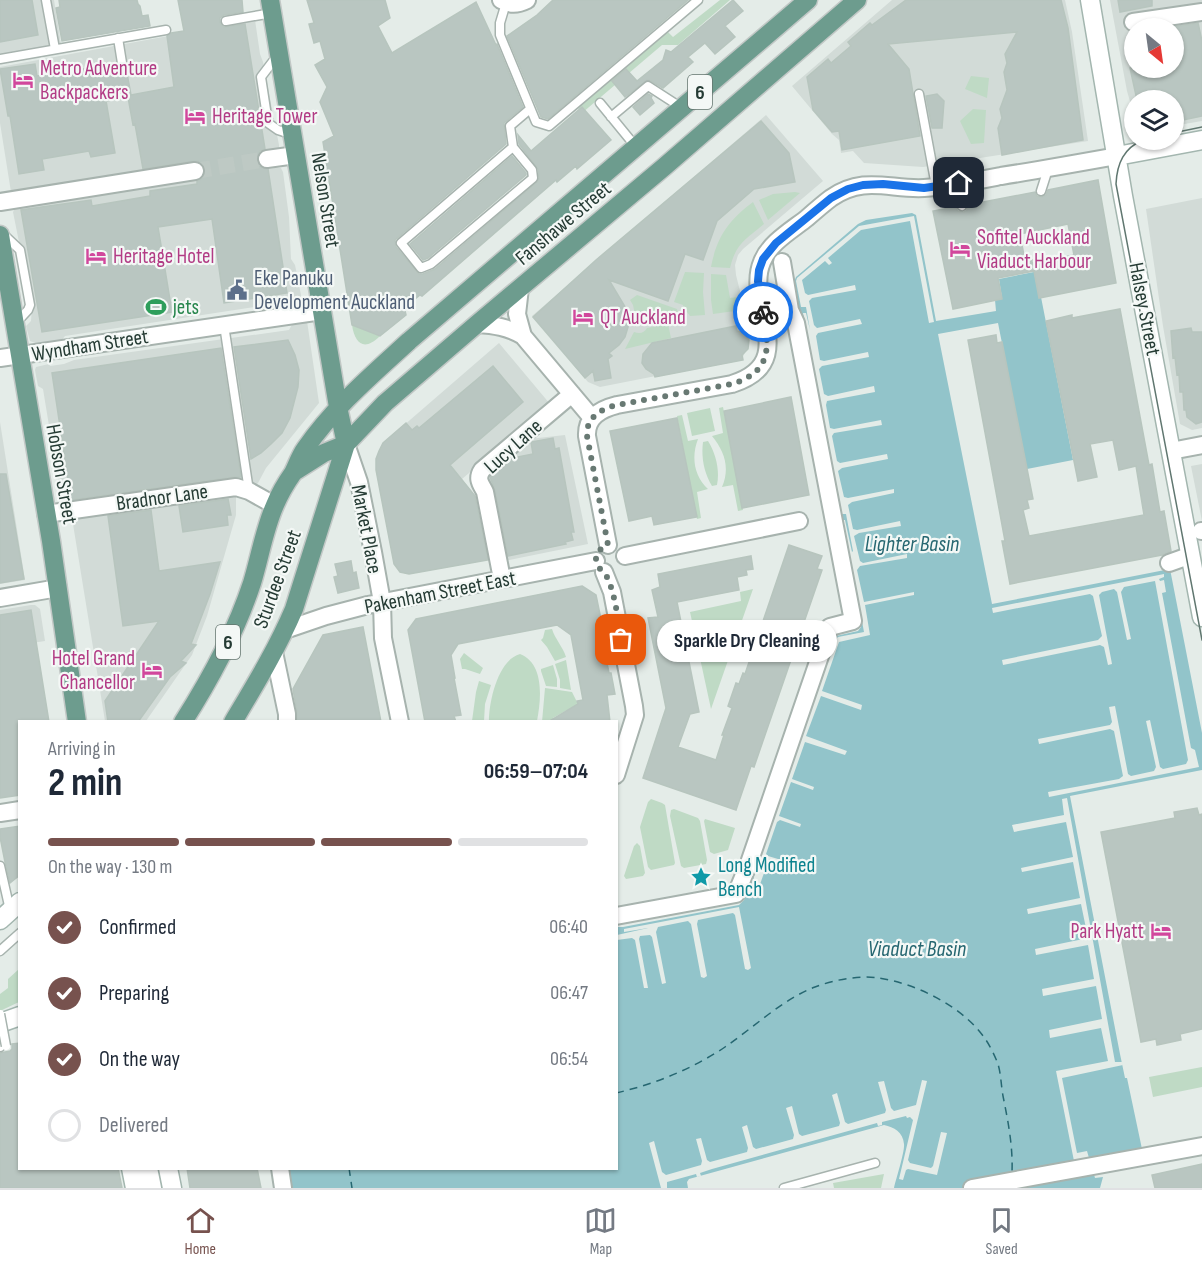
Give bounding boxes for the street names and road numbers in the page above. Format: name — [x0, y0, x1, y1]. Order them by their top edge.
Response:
road number: 6 — [688, 75, 712, 109]
street label: Nelson Street — [306, 151, 345, 249]
street label: Fanshawe Street — [510, 176, 616, 271]
street label: Halsey Street — [1123, 260, 1166, 358]
street label: Wyndham Street — [30, 324, 150, 367]
street label: Lucy Lane — [479, 414, 548, 479]
street label: Hobson Street — [40, 422, 83, 526]
street label: Bradnor Lane — [115, 479, 209, 516]
street label: Market Place — [346, 483, 387, 576]
street label: Sturdee Street — [248, 526, 307, 632]
street label: Pakenham Street East — [362, 566, 518, 619]
road number: 6 — [216, 625, 240, 659]

